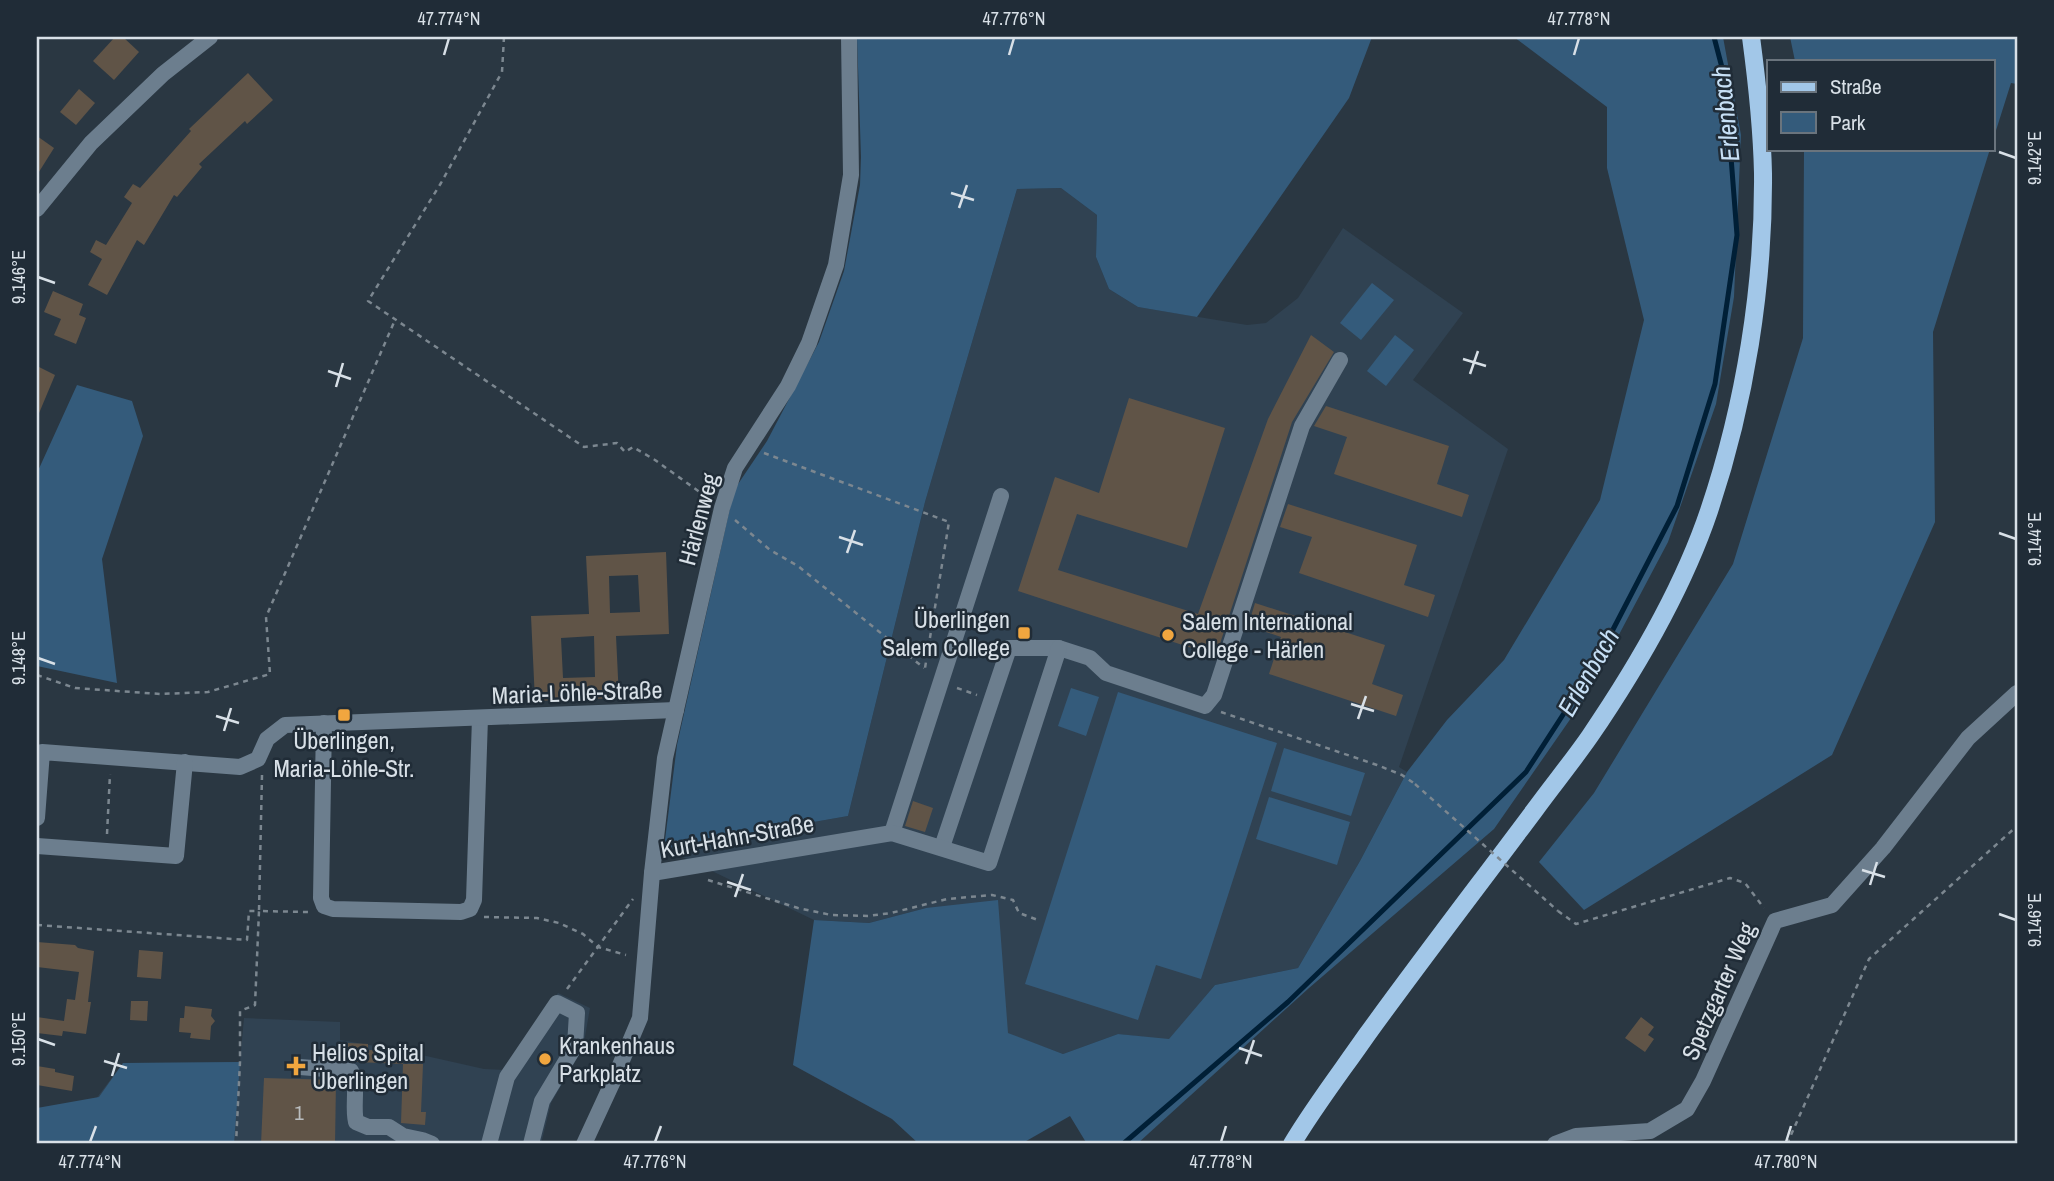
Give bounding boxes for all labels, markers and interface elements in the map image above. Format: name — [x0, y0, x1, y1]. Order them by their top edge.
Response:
text: 47.774°N — [418, 6, 481, 31]
text: 47.776°N — [983, 6, 1046, 31]
text: 47.778°N — [1548, 6, 1611, 31]
legend — [1767, 60, 1994, 150]
water label: Erlenbach — [1703, 64, 1747, 164]
text: Straße — [1830, 72, 1882, 101]
text: Park — [1830, 108, 1866, 137]
text: 9.142°E — [2022, 131, 2047, 185]
text: 9.146°E — [6, 250, 31, 304]
street label: Härlenweg — [670, 469, 726, 569]
text: 9.144°E — [2022, 512, 2047, 566]
place label: Überlingen Salem College — [882, 603, 1010, 663]
place label: Salem International College - Härlen — [1182, 605, 1353, 665]
water label: Erlenbach — [1549, 622, 1627, 722]
marker: Überlingen Salem College — [1016, 625, 1032, 641]
marker: Salem International College - Härlen — [1160, 627, 1176, 643]
text: 9.148°E — [6, 631, 31, 685]
street label: Maria-Löhle-Straße — [491, 673, 663, 711]
marker: Überlingen, Maria-Löhle-Str. — [336, 707, 352, 723]
place label: Überlingen, Maria-Löhle-Str. — [273, 724, 415, 784]
street label: Kurt-Hahn-Straße — [658, 807, 816, 865]
text: 9.146°E — [2022, 893, 2047, 947]
street label: Spetzgarter Weg — [1673, 917, 1763, 1065]
text: 9.150°E — [6, 1012, 31, 1066]
place label: Krankenhaus Parkplatz — [559, 1029, 675, 1089]
place label: Helios Spital Überlingen — [312, 1036, 424, 1096]
marker: Krankenhaus Parkplatz — [537, 1051, 553, 1067]
marker: Helios Spital Überlingen — [286, 1056, 306, 1076]
house number: 1 — [294, 1098, 304, 1127]
text: 47.774°N — [59, 1149, 122, 1174]
text: 47.776°N — [624, 1149, 687, 1174]
text: 47.778°N — [1190, 1149, 1253, 1174]
text: 47.780°N — [1755, 1149, 1818, 1174]

